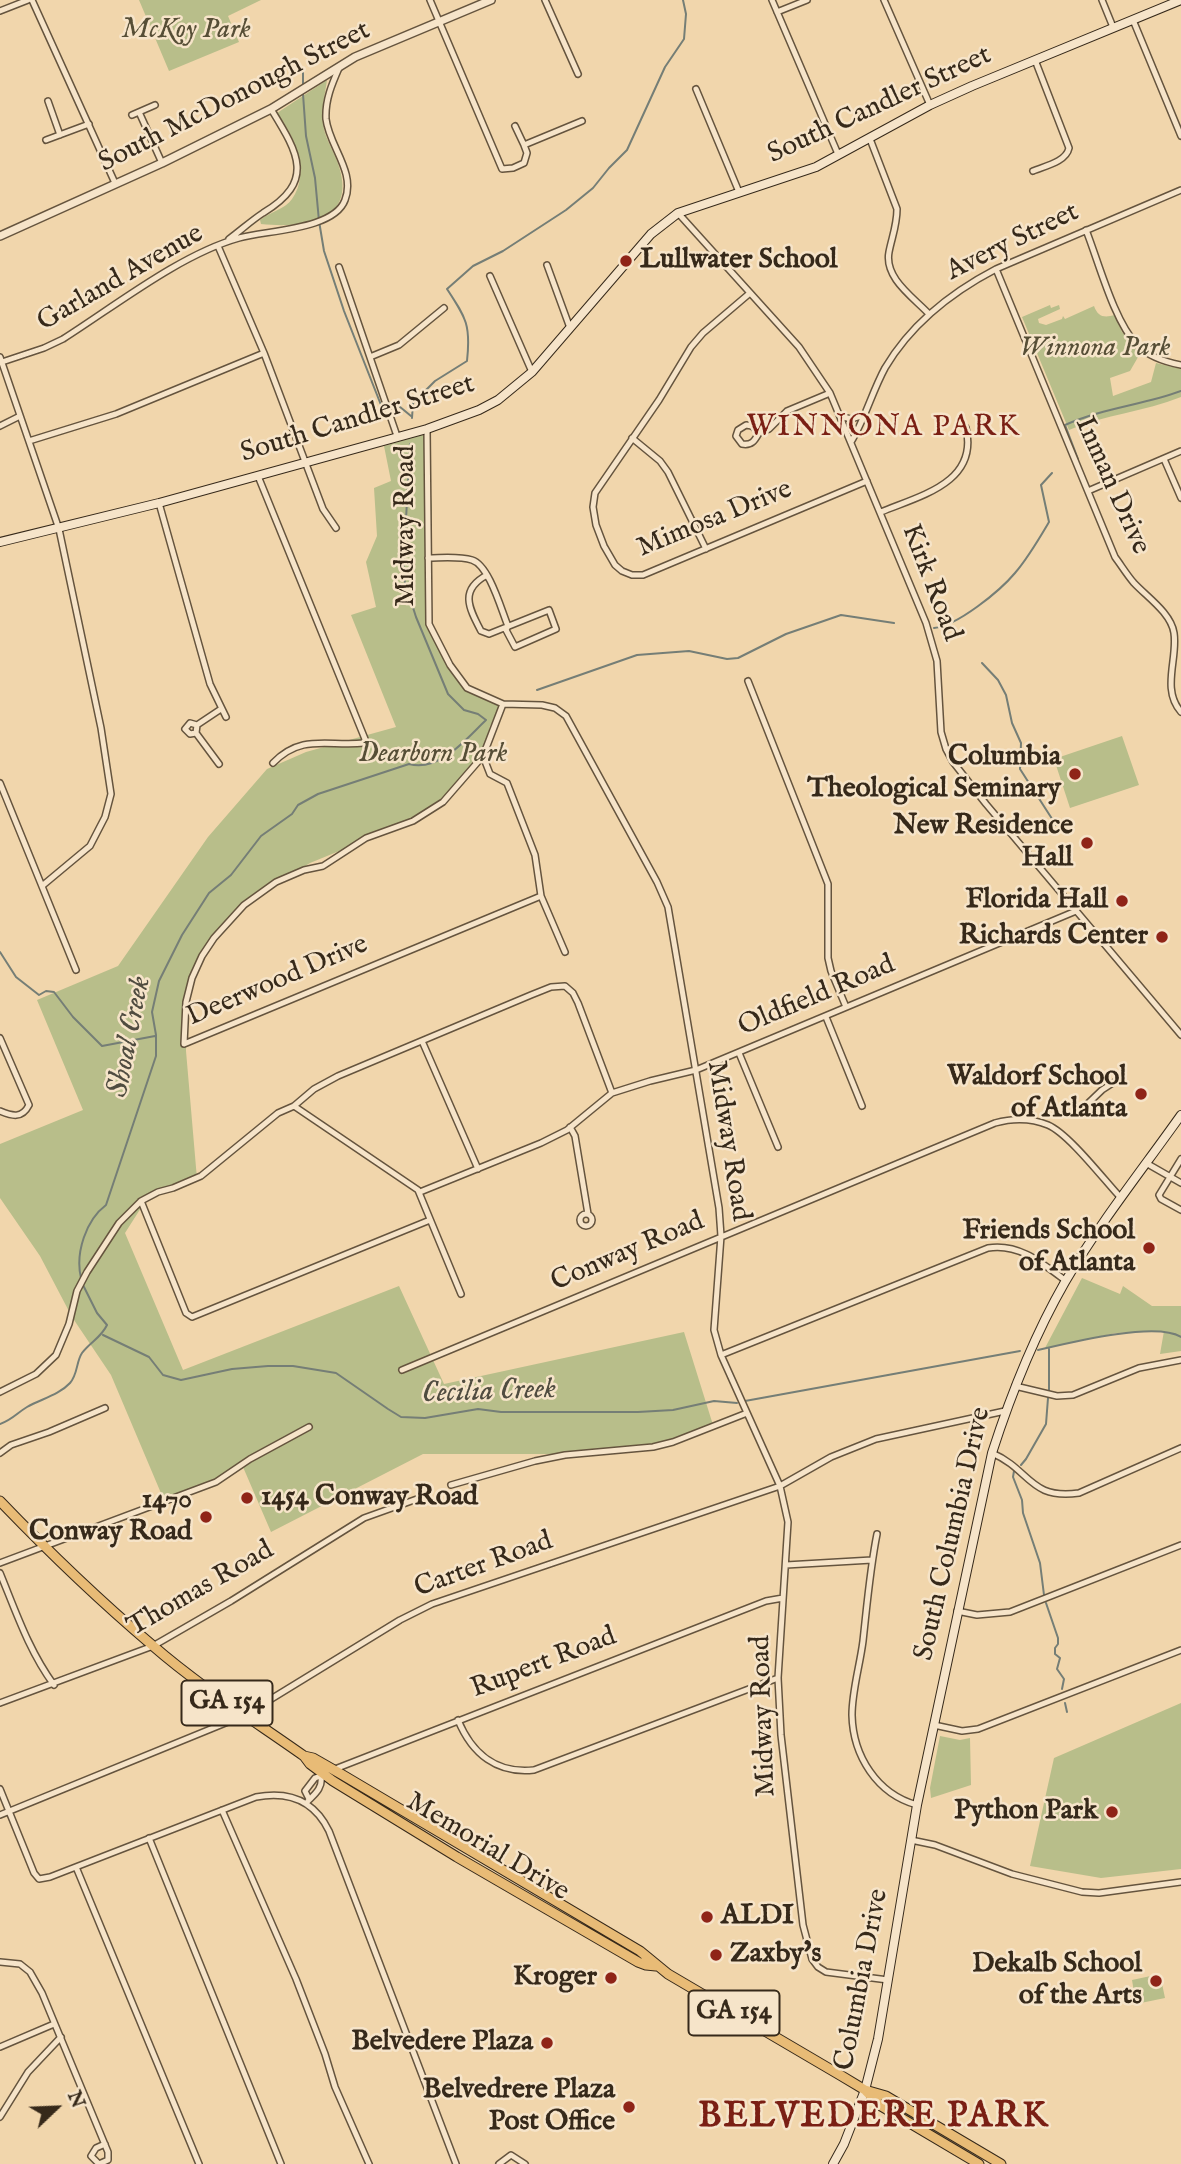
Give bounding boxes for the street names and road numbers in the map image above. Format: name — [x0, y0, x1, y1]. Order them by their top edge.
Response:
street label: South McDonough Street — [94, 15, 376, 181]
street label: South Candler Street — [763, 39, 997, 173]
street label: Avery Street — [941, 197, 1085, 289]
street label: Garland Avenue — [32, 218, 210, 340]
street label: South Candler Street — [237, 368, 479, 472]
street label: Inman Drive — [1066, 412, 1156, 560]
street label: Midway Road — [390, 445, 424, 607]
street label: Mimosa Drive — [633, 474, 797, 566]
street label: Kirk Road — [892, 520, 968, 646]
street label: Deerwood Drive — [183, 929, 373, 1035]
street label: Oldfield Road — [734, 949, 900, 1045]
street label: Midway Road — [698, 1058, 756, 1224]
street label: Conway Road — [546, 1206, 710, 1300]
street label: South Columbia Drive — [909, 1404, 999, 1664]
street label: Carter Road — [410, 1525, 558, 1607]
street label: Thomas Road — [122, 1535, 280, 1645]
street label: Rupert Road — [467, 1621, 621, 1707]
street label: Midway Road — [745, 1635, 785, 1797]
road number: GA 154 — [182, 1680, 272, 1726]
street label: Memorial Drive — [399, 1786, 575, 1910]
street label: Columbia Drive — [829, 1886, 897, 2074]
road number: GA 154 — [688, 1990, 780, 2036]

